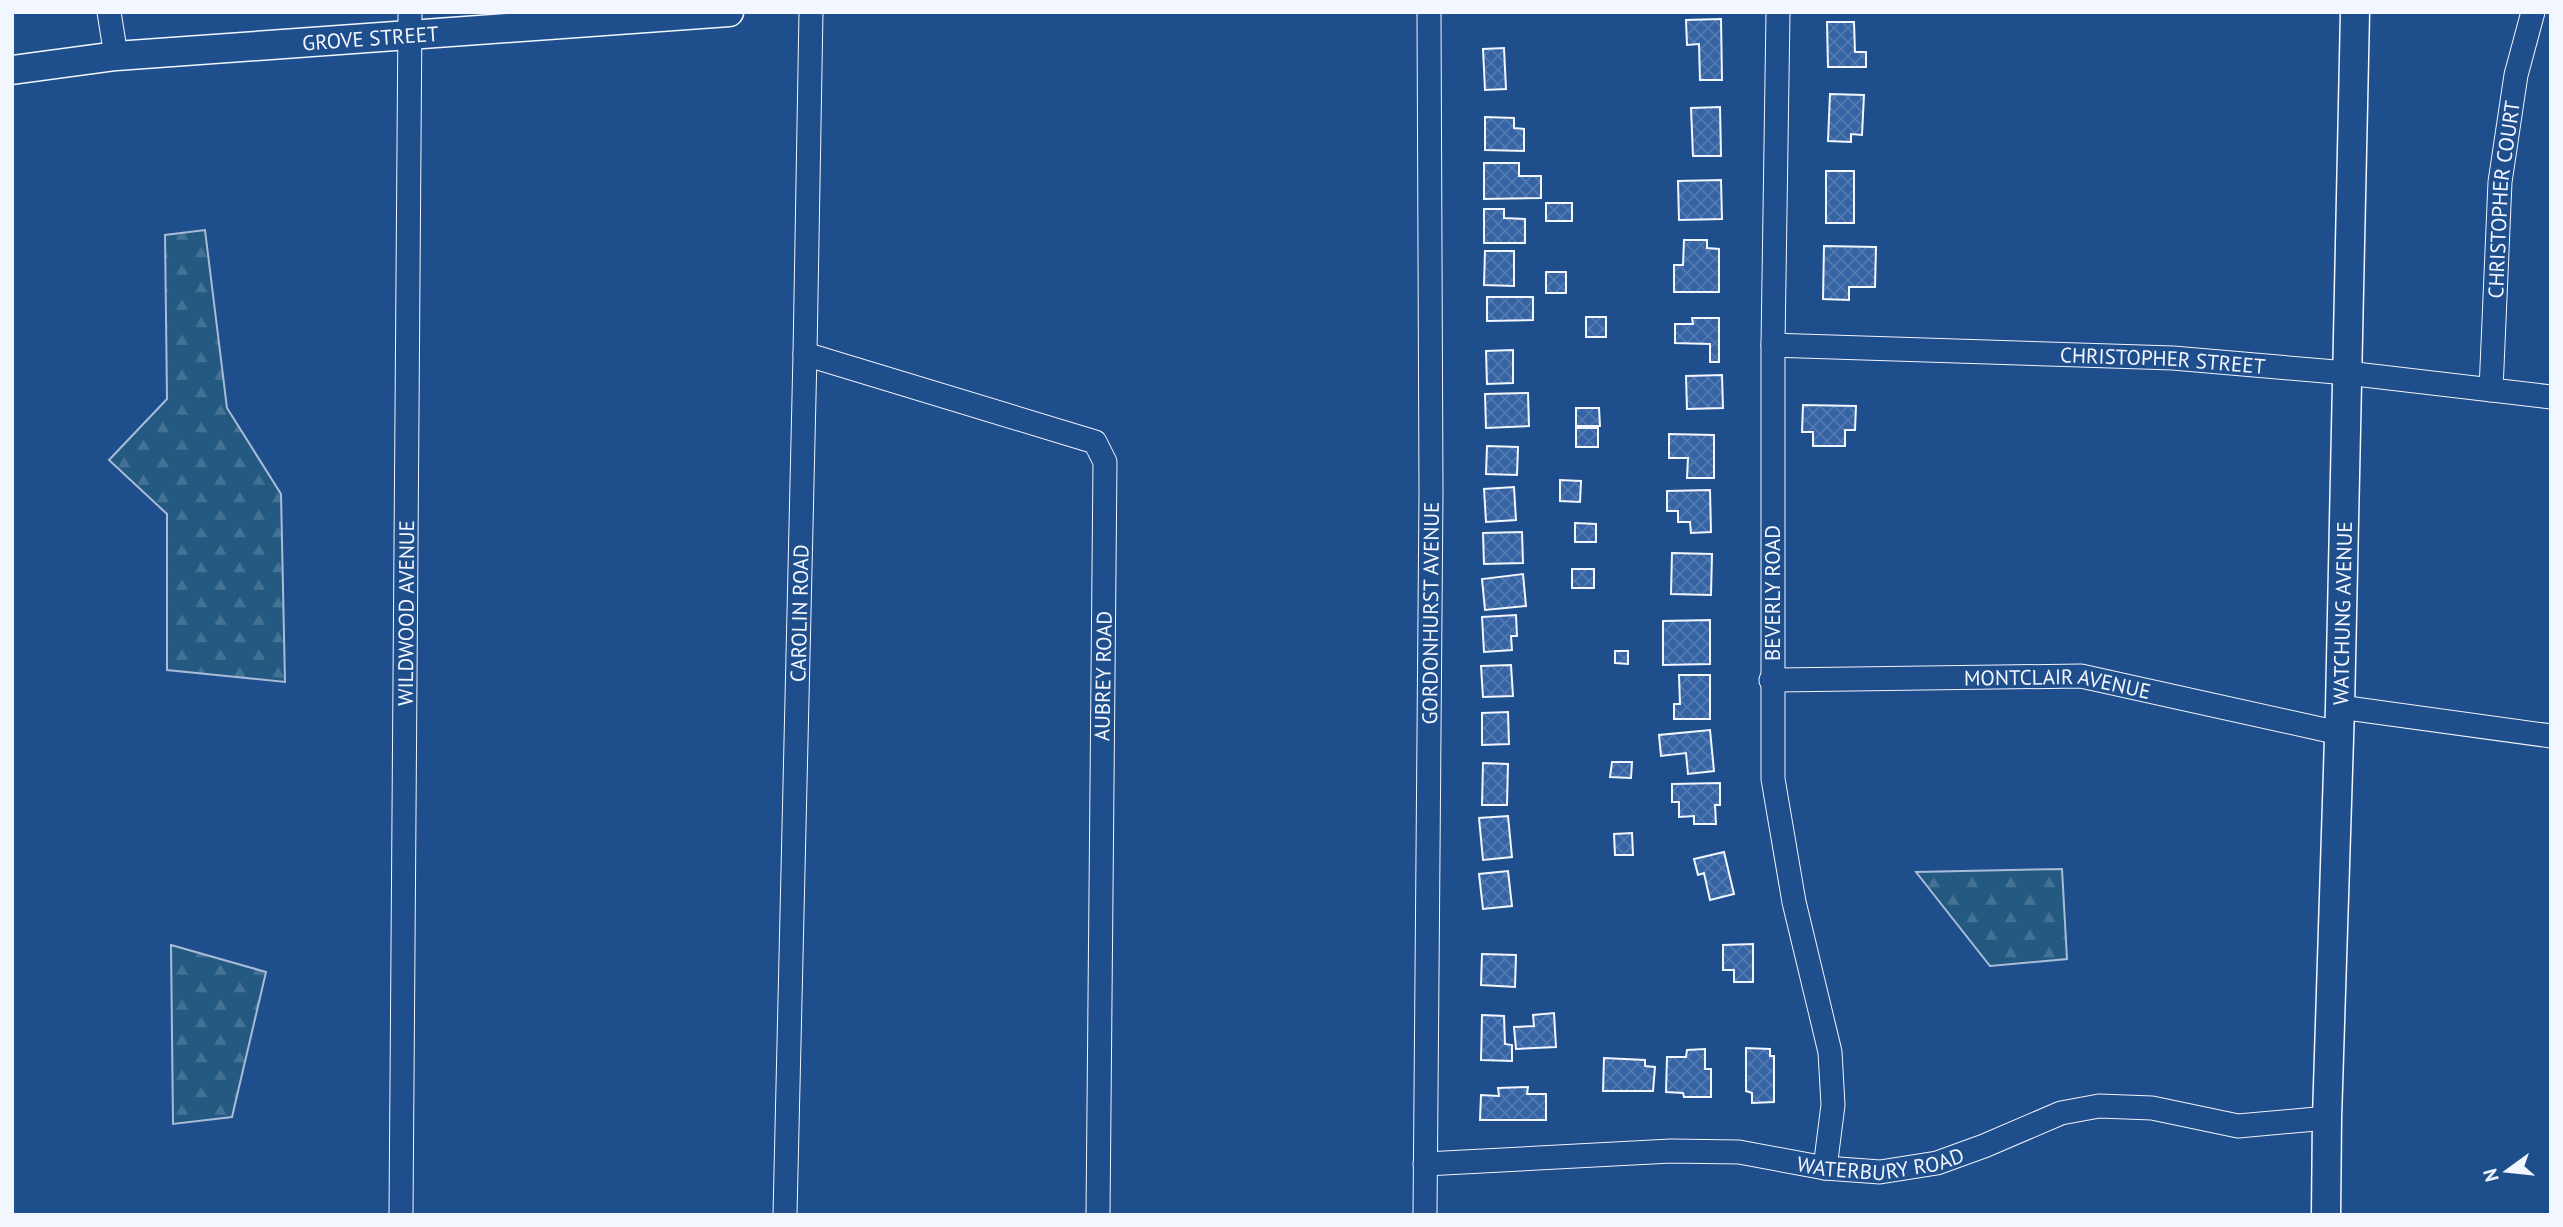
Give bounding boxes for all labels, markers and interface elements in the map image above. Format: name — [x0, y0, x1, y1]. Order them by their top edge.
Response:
street label: GROVE STREET — [301, 19, 440, 56]
street label: CHRISTOPHER COURT — [2481, 98, 2526, 299]
street label: CHRISTOPHER STREET — [2060, 341, 2267, 379]
street label: GORDONHURST AVENUE — [1416, 501, 1444, 725]
street label: WILDWOOD AVENUE — [391, 520, 420, 706]
street label: WATCHUNG AVENUE — [2327, 521, 2358, 705]
street label: BEVERLY ROAD — [1759, 525, 1786, 661]
street label: CAROLIN ROAD — [784, 544, 814, 682]
street label: AUBREY ROAD — [1088, 611, 1118, 741]
street label: MONTCLAIR AVENUE — [1964, 662, 2153, 705]
north arrow — [2472, 1136, 2542, 1206]
street label: WATERBURY ROAD — [1795, 1141, 1968, 1186]
text: N — [2477, 1166, 2504, 1185]

